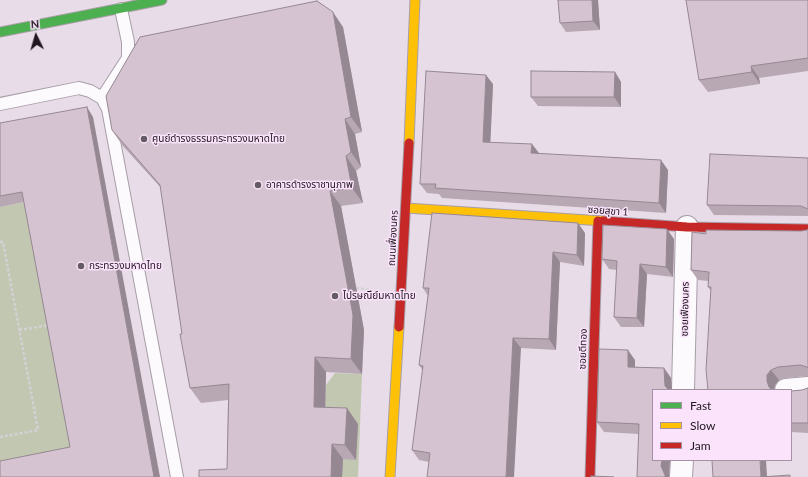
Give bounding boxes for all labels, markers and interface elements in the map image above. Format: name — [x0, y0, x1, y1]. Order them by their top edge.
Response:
north arrow — [16, 16, 56, 56]
text: N — [30, 17, 40, 30]
place label: ศูนย์ดำรงธรรมกระทรวงมหาดไทย — [152, 133, 285, 145]
marker: ศูนย์ดำรงธรรมกระทรวงมหาดไทย — [139, 134, 149, 144]
place label: อาคารดำรงราชานุภาพ — [266, 179, 353, 191]
marker: อาคารดำรงราชานุภาพ — [253, 180, 263, 190]
street label: ซอยสุขา 1 — [587, 204, 629, 218]
street label: ถนนเฟื่องนคร — [386, 210, 400, 266]
place label: กระทรวงมหาดไทย — [89, 260, 162, 272]
marker: กระทรวงมหาดไทย — [76, 261, 86, 271]
street label: ซอยเฟืองนคร — [679, 281, 691, 337]
place label: ไปรษณีย์มหาดไทย — [343, 290, 416, 302]
marker: ไปรษณีย์มหาดไทย — [330, 291, 340, 301]
street label: ซอยตีทอง — [576, 328, 590, 370]
legend — [652, 389, 792, 461]
text: Fast — [690, 398, 711, 413]
text: Slow — [690, 418, 715, 433]
text: Jam — [690, 438, 711, 453]

